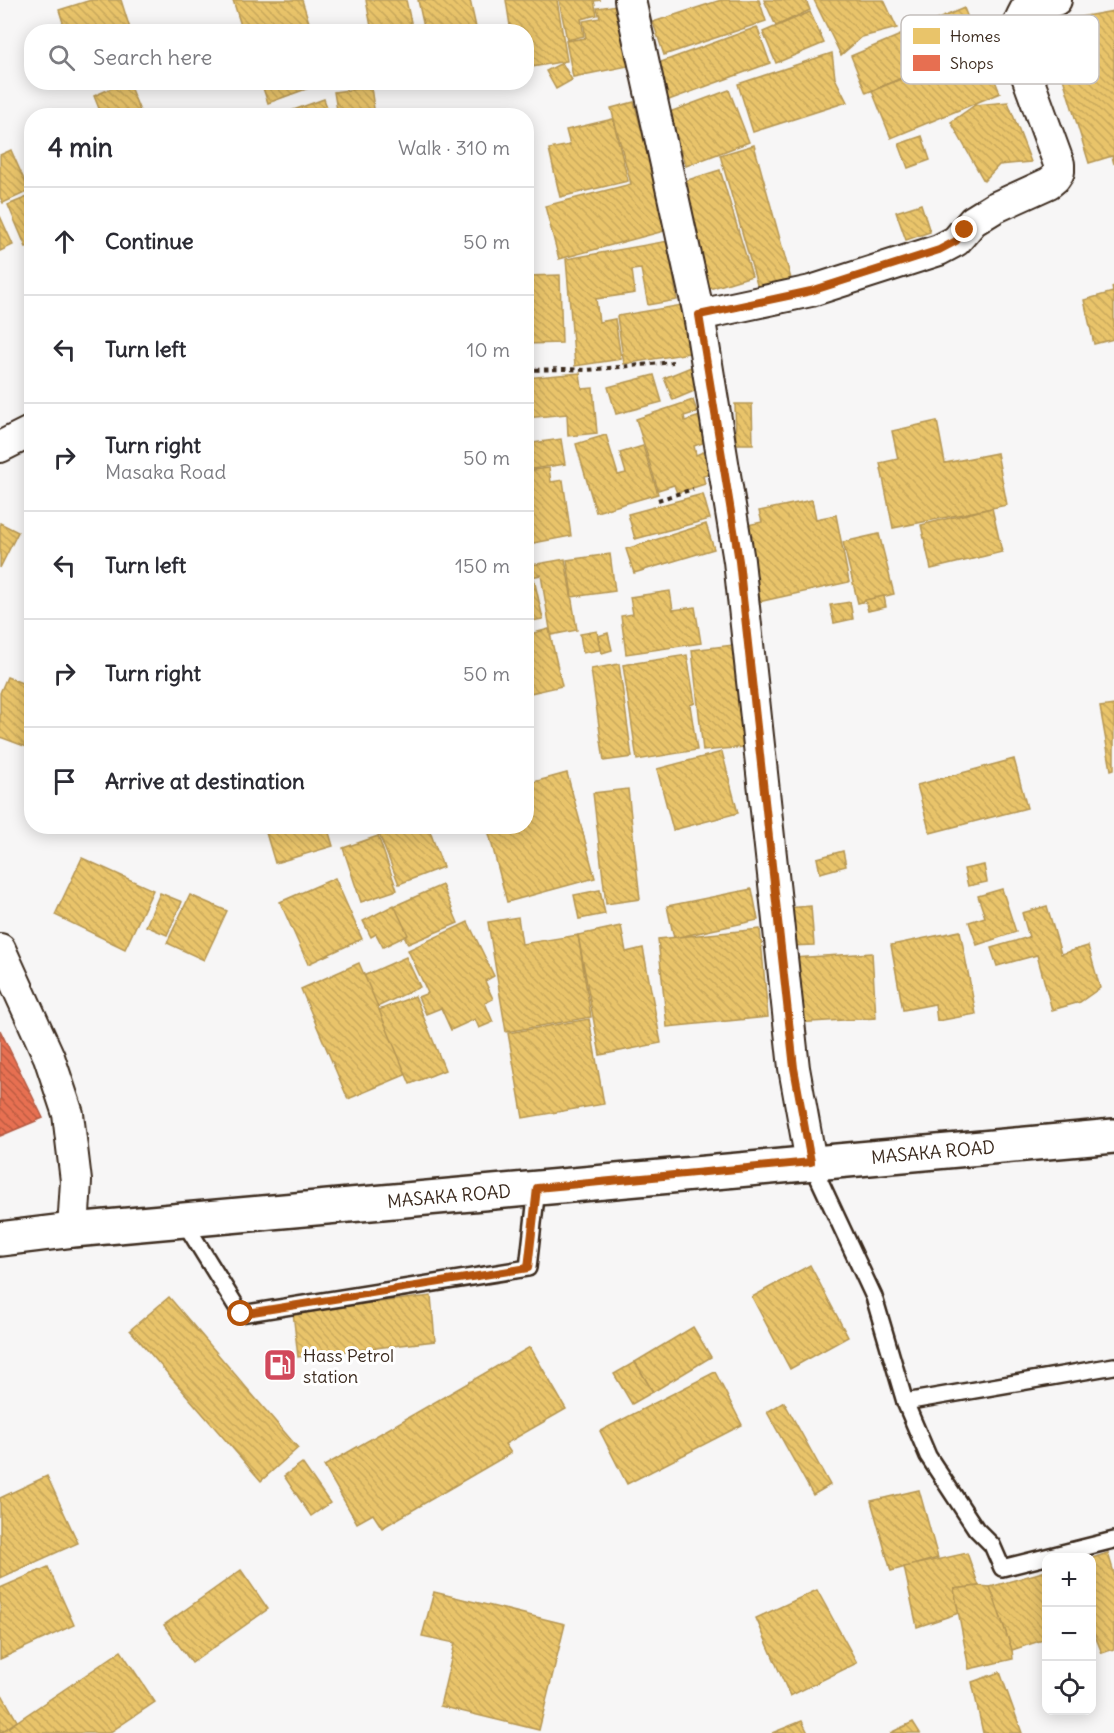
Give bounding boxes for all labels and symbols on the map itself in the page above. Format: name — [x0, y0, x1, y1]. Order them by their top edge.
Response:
legend — [901, 15, 1099, 84]
text: Homes — [950, 26, 1000, 46]
text: Shops — [950, 53, 994, 73]
route end — [951, 216, 977, 242]
street label: MASAKA ROAD — [870, 1135, 996, 1169]
street label: MASAKA ROAD — [386, 1179, 512, 1213]
route start — [227, 1300, 253, 1326]
place label: Hass Petrol station — [303, 1344, 394, 1388]
fuel station icon: Hass Petrol station — [262, 1347, 298, 1383]

